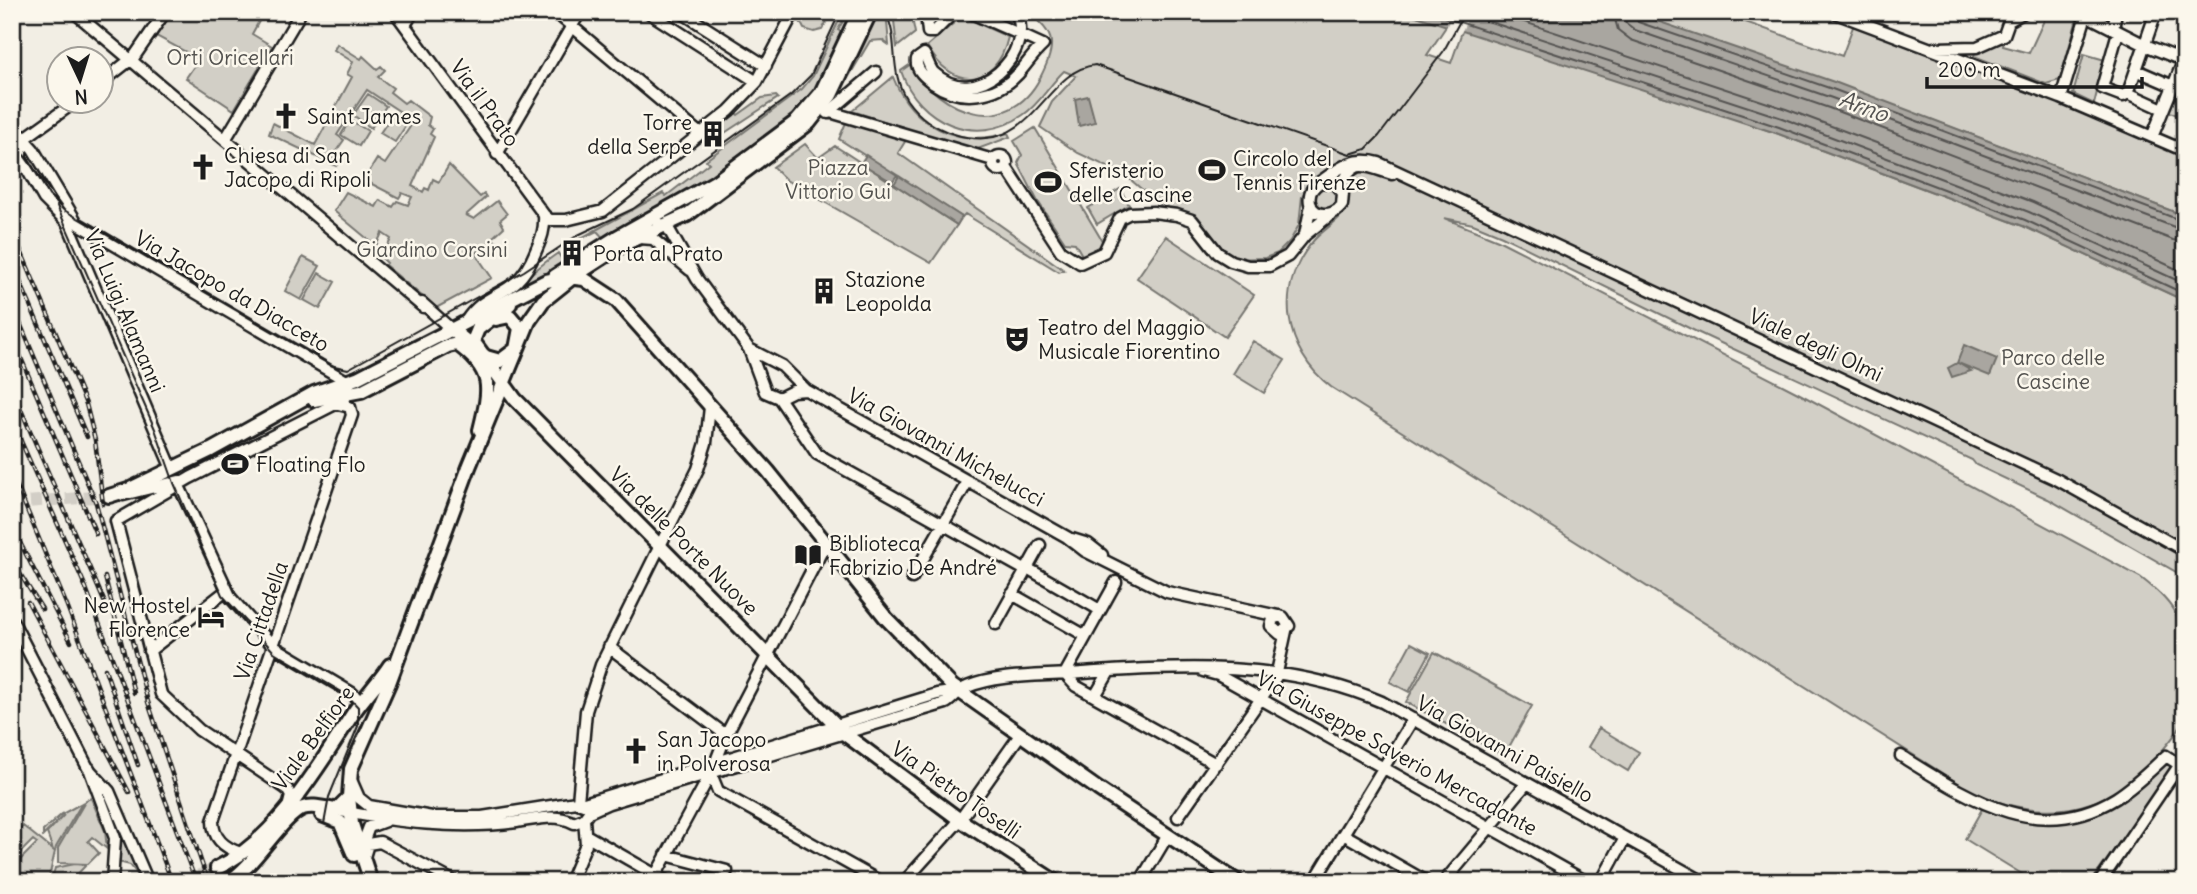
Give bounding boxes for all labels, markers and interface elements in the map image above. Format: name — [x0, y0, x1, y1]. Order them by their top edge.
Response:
park label: Orti Oricellari — [166, 44, 294, 71]
north arrow — [46, 46, 116, 116]
scale bar — [1927, 46, 2143, 90]
street label: Via il Prato — [444, 54, 526, 152]
text: 200 m — [1938, 56, 2001, 83]
water label: Arno — [1835, 84, 1894, 129]
text: N — [74, 85, 89, 109]
church icon: Saint James — [271, 101, 301, 131]
place label: Saint James — [307, 103, 421, 130]
place label: Torre della Serpe — [587, 109, 692, 160]
building icon: Torre della Serpe — [698, 119, 728, 149]
place label: Chiesa di San Jacopo di Ripoli — [224, 142, 371, 193]
place label: Circolo del Tennis Firenze — [1233, 145, 1366, 196]
church icon: Chiesa di San Jacopo di Ripoli — [188, 152, 218, 182]
park label: Piazza Vittorio Gui — [785, 154, 891, 205]
sports icon: Circolo del Tennis Firenze — [1197, 155, 1227, 185]
place label: Sferisterio delle Cascine — [1069, 157, 1192, 208]
sports icon: Sferisterio delle Cascine — [1033, 167, 1063, 197]
street label: Via Jacopo da Diacceto — [130, 224, 334, 358]
street label: Via Luigi Alamanni — [79, 226, 171, 396]
park label: Giardino Corsini — [356, 236, 508, 263]
building icon: Porta al Prato — [557, 238, 587, 268]
place label: Porta al Prato — [593, 240, 723, 267]
place label: Stazione Leopolda — [845, 266, 932, 317]
building icon: Stazione Leopolda — [809, 276, 839, 306]
street label: Viale degli Olmi — [1745, 302, 1887, 388]
place label: Teatro del Maggio Musicale Fiorentino — [1038, 314, 1220, 365]
theatre icon: Teatro del Maggio Musicale Fiorentino — [1002, 324, 1032, 354]
park label: Parco delle Cascine — [2001, 344, 2105, 395]
street label: Via Giovanni Michelucci — [843, 382, 1049, 512]
sports icon: Floating Flo — [220, 449, 250, 479]
place label: Floating Flo — [256, 451, 365, 478]
street label: Via delle Porte Nuove — [604, 461, 764, 621]
place label: Biblioteca Fabrizio De André — [829, 530, 997, 581]
library icon: Biblioteca Fabrizio De André — [793, 540, 823, 570]
street label: Via Cittadella — [228, 558, 294, 684]
place label: New Hostel Florence — [84, 592, 190, 643]
hotel icon: New Hostel Florence — [196, 602, 226, 632]
street label: Via Giuseppe Saverio Mercadante — [1252, 664, 1542, 842]
street label: Viale Belfiore — [266, 680, 360, 796]
street label: Via Giovanni Paisiello — [1412, 689, 1598, 809]
place label: San Jacopo in Polverosa — [657, 726, 771, 777]
street label: Via Pietro Toselli — [886, 735, 1026, 845]
church icon: San Jacopo in Polverosa — [621, 736, 651, 766]

